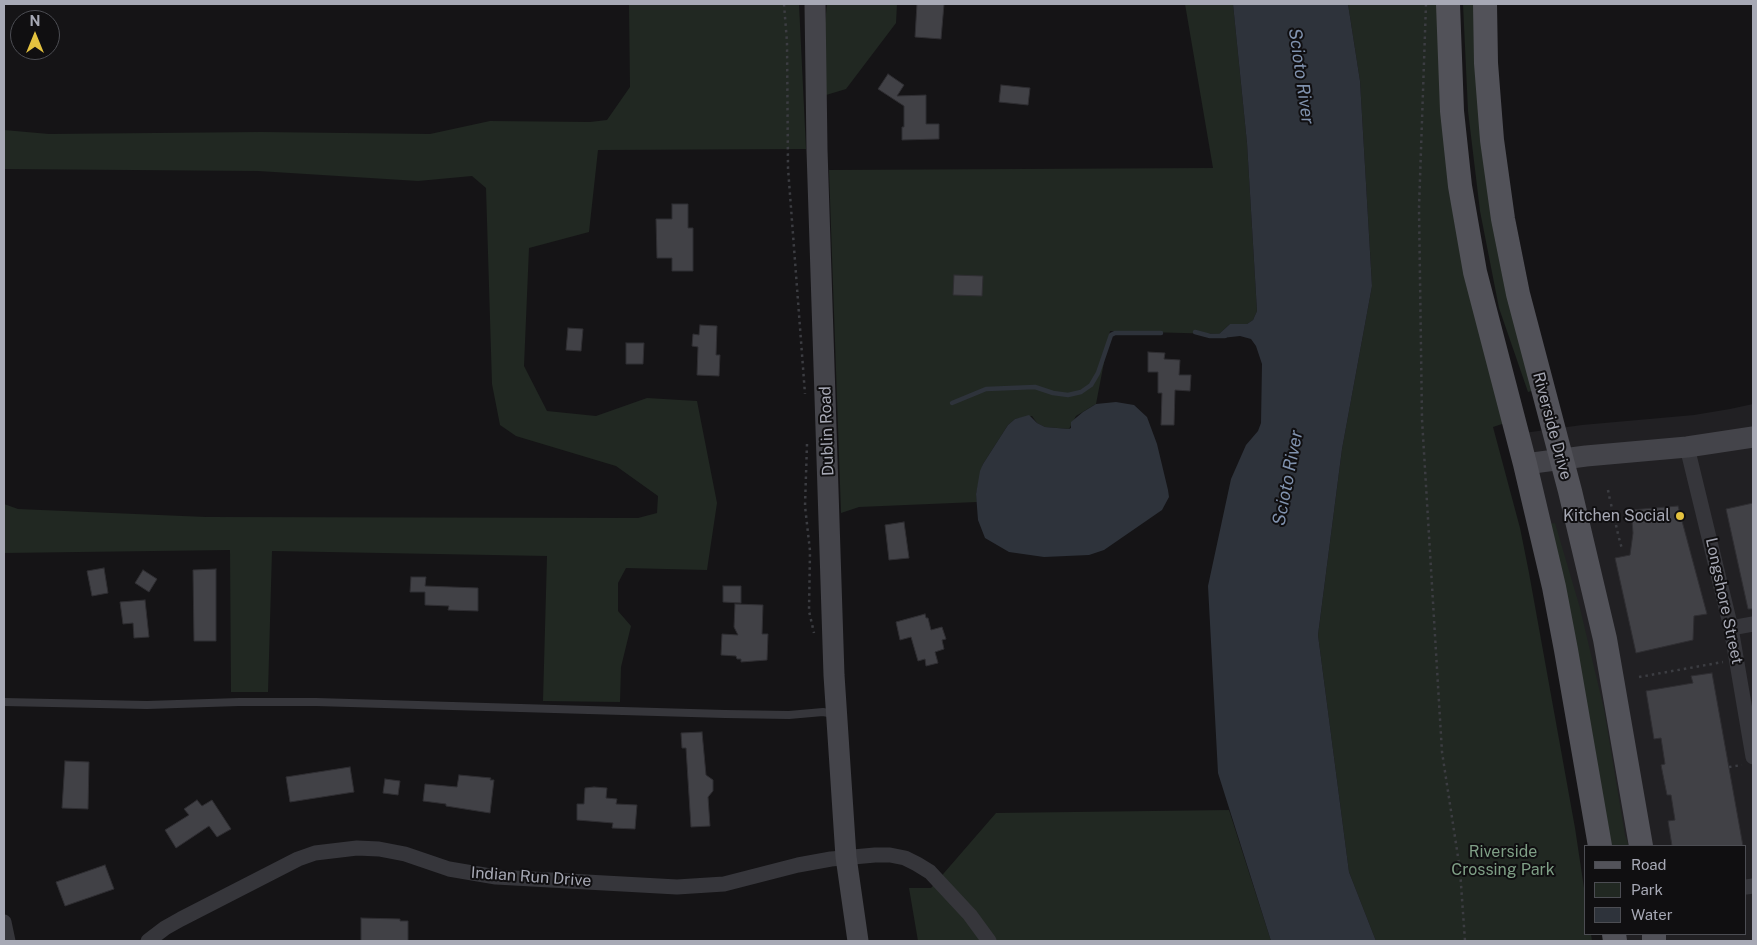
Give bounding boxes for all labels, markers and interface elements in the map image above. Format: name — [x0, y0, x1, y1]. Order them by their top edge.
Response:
north arrow — [10, 10, 60, 60]
text: N — [30, 13, 40, 29]
water label: Scioto River — [1284, 27, 1318, 125]
street label: Riverside Drive — [1528, 370, 1576, 482]
street label: Dublin Road — [816, 386, 838, 476]
water label: Scioto River — [1268, 428, 1308, 528]
place label: Kitchen Social — [1563, 506, 1670, 526]
marker: Kitchen Social — [1674, 510, 1686, 522]
street label: Longshore Street — [1701, 536, 1747, 666]
park label: Riverside Crossing Park — [1451, 842, 1555, 880]
legend — [1584, 845, 1747, 935]
text: Road — [1631, 856, 1667, 873]
street label: Indian Run Drive — [470, 863, 592, 891]
text: Park — [1631, 881, 1663, 898]
text: Water — [1631, 906, 1673, 923]

